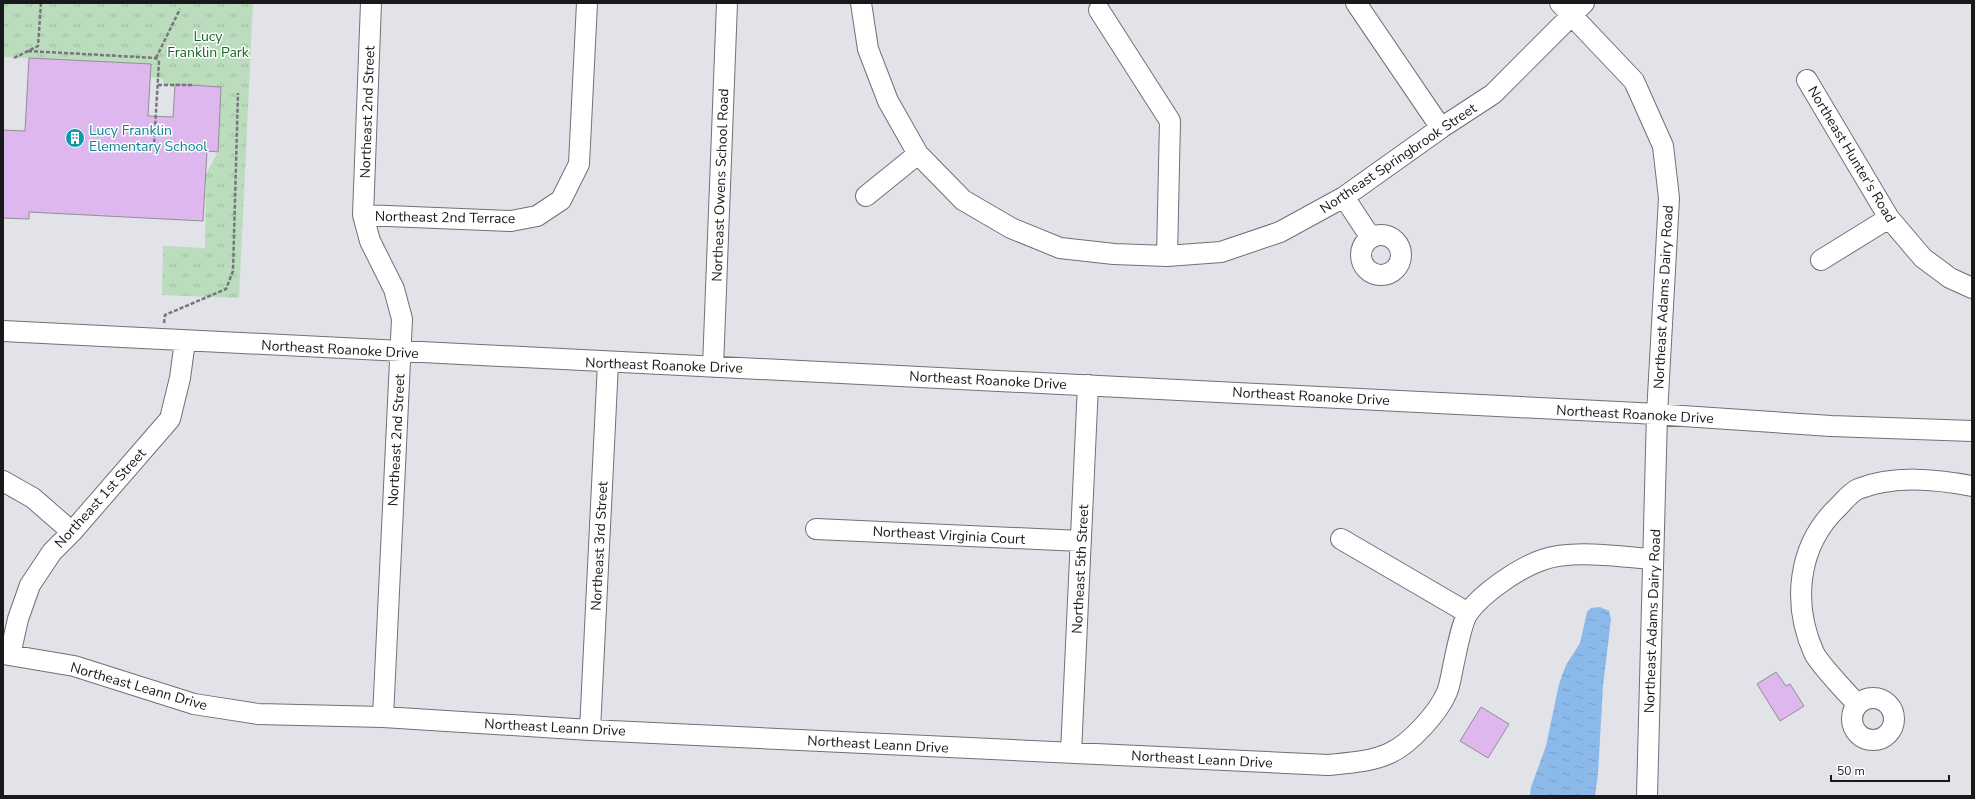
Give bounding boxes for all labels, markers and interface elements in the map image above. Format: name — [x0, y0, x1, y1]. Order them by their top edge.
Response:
park label: Lucy Franklin Park — [167, 27, 250, 62]
street label: Northeast 2nd Street — [356, 45, 379, 179]
street label: Northeast Hunter's Road — [1803, 82, 1900, 226]
street label: Northeast Owens School Road — [708, 88, 733, 282]
street label: Northeast Springbrook Street — [1316, 99, 1480, 218]
place label: Lucy Franklin Elementary School — [89, 121, 208, 156]
building icon: Lucy Franklin Elementary School — [64, 127, 86, 149]
street label: Northeast Adams Dairy Road — [1649, 205, 1678, 390]
street label: Northeast 2nd Terrace — [375, 207, 515, 228]
street label: Northeast Roanoke Drive — [261, 336, 419, 363]
street label: Northeast Roanoke Drive — [585, 353, 743, 378]
street label: Northeast Roanoke Drive — [909, 367, 1067, 394]
street label: Northeast 2nd Street — [384, 373, 409, 507]
street label: Northeast Roanoke Drive — [1232, 383, 1390, 410]
street label: Northeast Roanoke Drive — [1556, 401, 1714, 428]
street label: Northeast 1st Street — [50, 444, 150, 552]
street label: Northeast 3rd Street — [587, 481, 612, 611]
street label: Northeast 5th Street — [1068, 504, 1093, 634]
street label: Northeast Virginia Court — [872, 522, 1026, 549]
street label: Northeast Adams Dairy Road — [1640, 529, 1665, 713]
street label: Northeast Leann Drive — [68, 658, 209, 715]
street label: Northeast Leann Drive — [484, 714, 626, 741]
street label: Northeast Leann Drive — [807, 731, 949, 758]
street label: Northeast Leann Drive — [1131, 746, 1273, 773]
scale bar — [1831, 757, 1949, 783]
text: 50 m — [1837, 763, 1865, 779]

